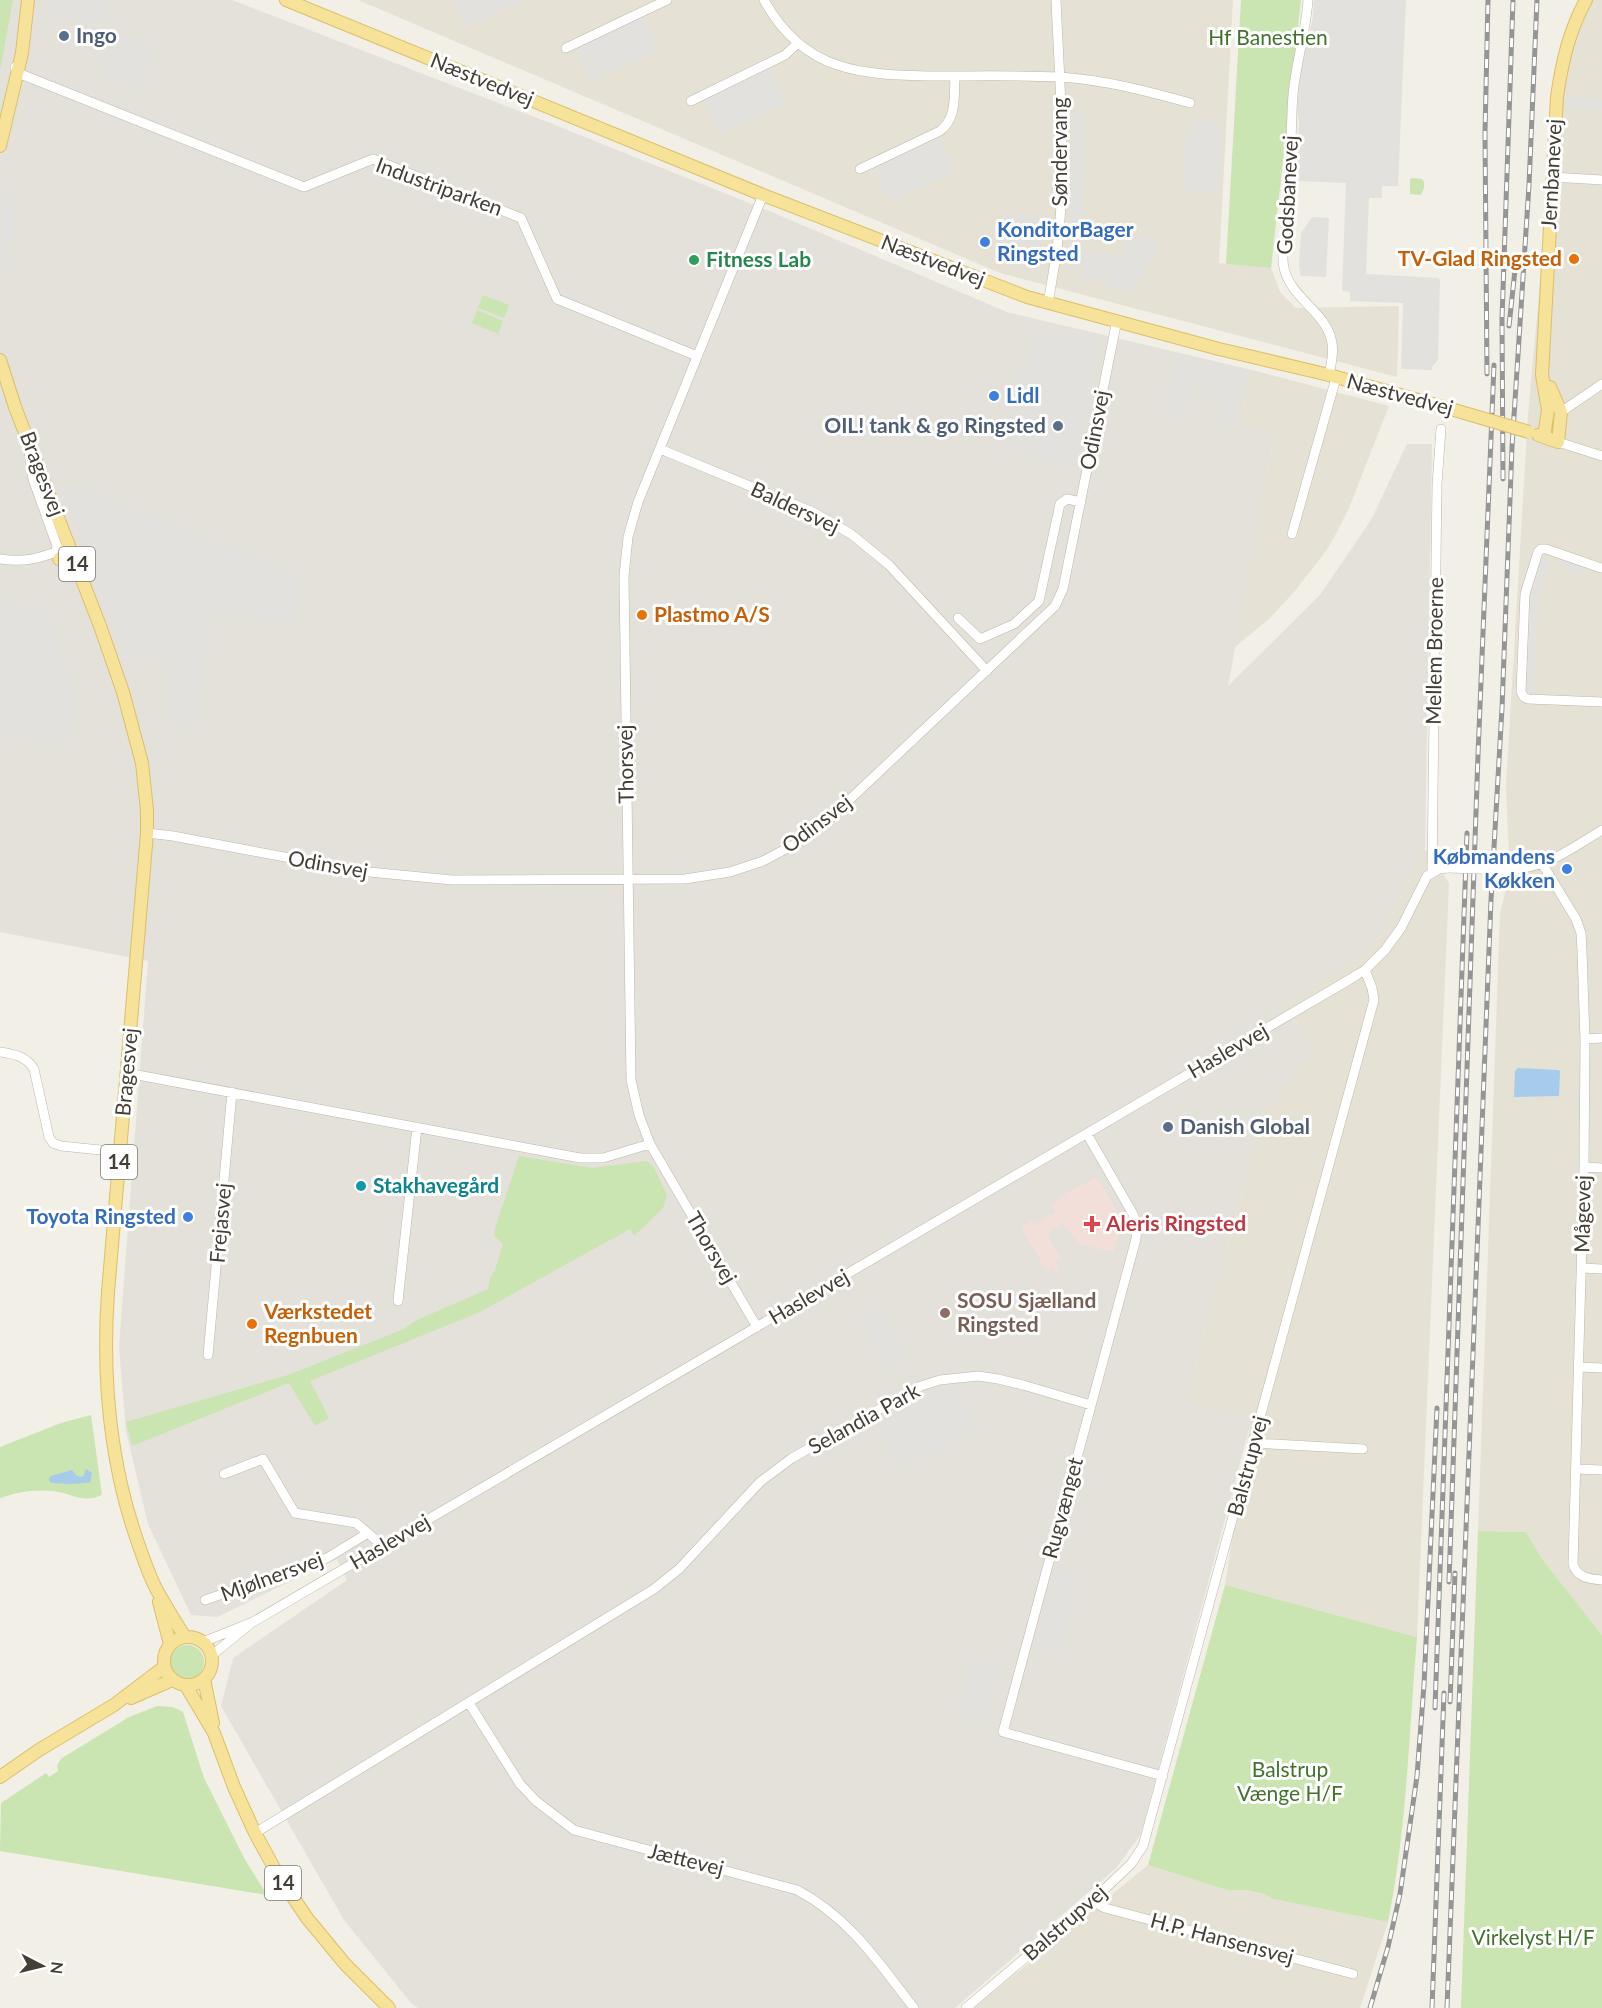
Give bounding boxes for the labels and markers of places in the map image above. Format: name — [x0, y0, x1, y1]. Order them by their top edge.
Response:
place label: Ingo — [76, 22, 117, 47]
marker: Ingo — [57, 29, 71, 43]
place label: KonditorBager Ringsted — [997, 216, 1134, 265]
marker: KonditorBager Ringsted — [978, 235, 992, 249]
place label: TV-Glad Ringsted — [1398, 245, 1562, 270]
place label: Fitness Lab — [706, 246, 811, 271]
marker: TV-Glad Ringsted — [1567, 252, 1581, 266]
marker: Fitness Lab — [687, 253, 701, 267]
place label: Lidl — [1006, 382, 1039, 407]
marker: Lidl — [987, 389, 1001, 403]
place label: OIL! tank & go Ringsted — [824, 412, 1046, 437]
marker: OIL! tank & go Ringsted — [1051, 419, 1065, 433]
place label: Plastmo A/S — [654, 601, 770, 626]
marker: Plastmo A/S — [635, 608, 649, 622]
place label: Købmandens Køkken — [1433, 843, 1555, 892]
marker: Købmandens Køkken — [1560, 862, 1574, 876]
place label: Danish Global — [1180, 1113, 1310, 1138]
marker: Danish Global — [1161, 1120, 1175, 1134]
place label: Stakhavegård — [373, 1172, 499, 1197]
marker: Stakhavegård — [354, 1179, 368, 1193]
place label: Toyota Ringsted — [26, 1203, 176, 1228]
marker: Toyota Ringsted — [181, 1210, 195, 1224]
place label: Aleris Ringsted — [1105, 1210, 1246, 1235]
marker: Aleris Ringsted — [1083, 1215, 1101, 1233]
place label: SOSU Sjælland Ringsted — [957, 1287, 1096, 1336]
place label: Værkstedet Regnbuen — [263, 1298, 372, 1347]
marker: SOSU Sjælland Ringsted — [938, 1306, 952, 1320]
marker: Værkstedet Regnbuen — [245, 1317, 259, 1331]

